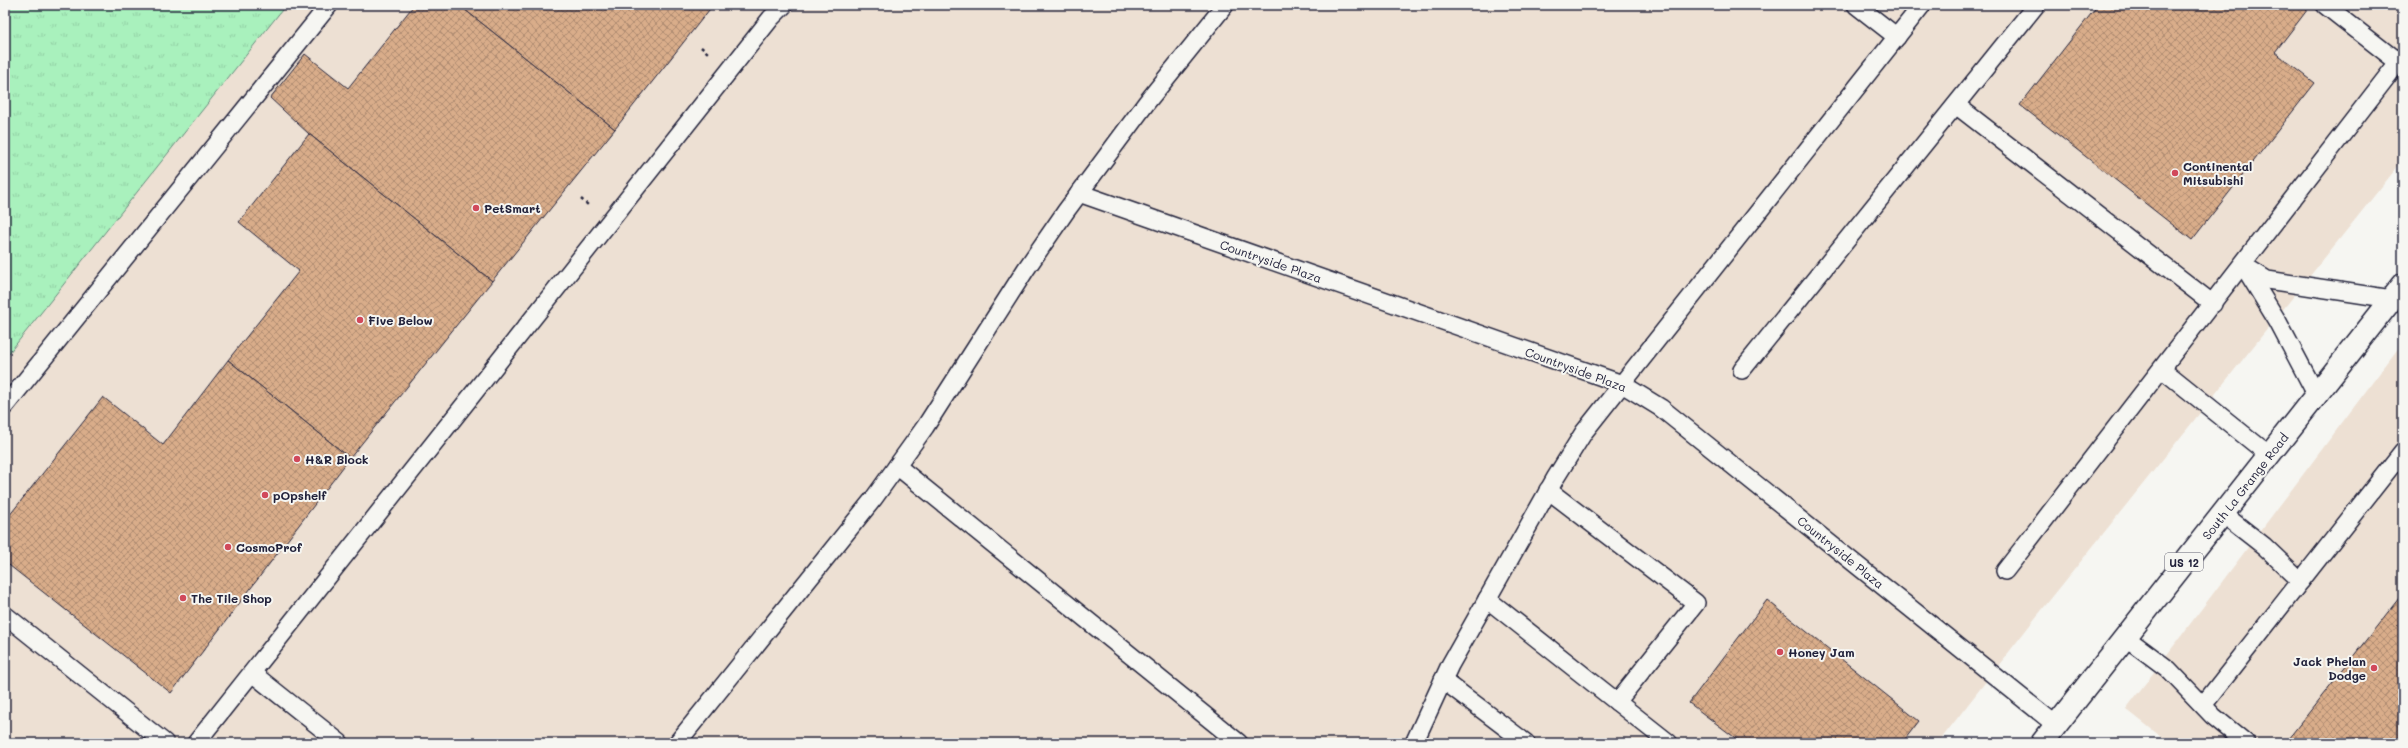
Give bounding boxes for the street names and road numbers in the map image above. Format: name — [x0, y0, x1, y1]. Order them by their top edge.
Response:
street label: Countryside Plaza — [1218, 236, 1324, 286]
street label: Countryside Plaza — [1523, 343, 1629, 395]
street label: South La Grange Road — [2198, 429, 2292, 543]
street label: Countryside Plaza — [1794, 512, 1888, 592]
road number: US 12 — [2165, 553, 2203, 571]

